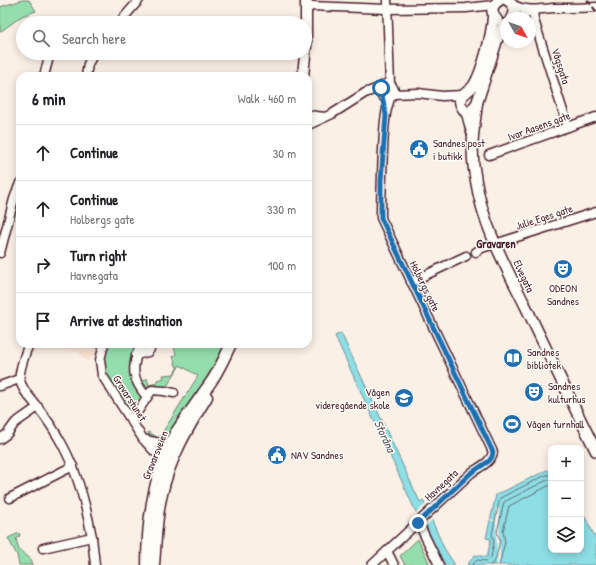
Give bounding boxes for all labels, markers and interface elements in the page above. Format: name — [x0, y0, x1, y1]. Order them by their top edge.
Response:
north arrow — [500, 12, 536, 48]
search box — [16, 16, 312, 60]
icon: search — [30, 27, 52, 49]
text: Search here — [62, 28, 126, 49]
street label: Vågsgata — [549, 46, 574, 86]
route start — [372, 79, 390, 97]
text: 6 min — [32, 87, 66, 110]
text: Walk · 460 m — [238, 89, 296, 107]
street label: Ivar Aasens gate — [506, 108, 573, 144]
place label: Sandnes post i butikk — [433, 136, 485, 163]
public building icon: Sandnes post i butikk — [408, 138, 430, 160]
icon: ahead — [32, 142, 54, 164]
text: Continue — [70, 142, 118, 163]
text: 30 m — [273, 144, 296, 162]
text: Continue — [70, 189, 118, 210]
icon: ahead — [32, 198, 54, 220]
text: 330 m — [267, 200, 296, 218]
street label: Julie Eges gate — [514, 201, 575, 233]
text: Holbergs gate — [70, 210, 135, 228]
district label: Gravaren — [476, 235, 516, 252]
text: Turn right — [70, 245, 126, 266]
icon: right — [32, 254, 54, 276]
text: 100 m — [268, 256, 296, 274]
street label: Holbergs gate — [407, 258, 444, 314]
street label: Elvegata — [510, 258, 538, 295]
theatre icon: ODEON Sandnes — [552, 258, 574, 280]
text: Havnegata — [70, 266, 118, 284]
place label: ODEON Sandnes — [547, 281, 579, 308]
icon: arrive — [32, 310, 54, 332]
text: Arrive at destination — [70, 310, 182, 331]
place label: Sandnes bibliotek — [527, 345, 562, 372]
library icon: Sandnes bibliotek — [502, 347, 524, 369]
street label: Gravarstunet — [110, 372, 150, 424]
place label: Sandnes kulturhus — [548, 379, 586, 406]
theatre icon: Sandnes kulturhus — [523, 381, 545, 403]
place label: Vågen videregående skole — [316, 385, 391, 412]
school or university icon: Vågen videregående skole — [393, 387, 415, 409]
sports icon: Vågen turnhall — [501, 413, 523, 435]
water label: Storåna — [370, 417, 400, 456]
place label: Vågen turnhall — [526, 417, 585, 431]
street label: Gravarsveien — [139, 428, 171, 482]
public building icon: NAV Sandnes — [266, 444, 288, 466]
map controls — [548, 445, 584, 553]
button: + — [548, 445, 584, 481]
place label: NAV Sandnes — [291, 448, 343, 462]
street label: Havnegata — [421, 466, 461, 504]
button: − — [548, 481, 584, 517]
route end — [409, 514, 427, 532]
button: layers — [548, 517, 584, 553]

